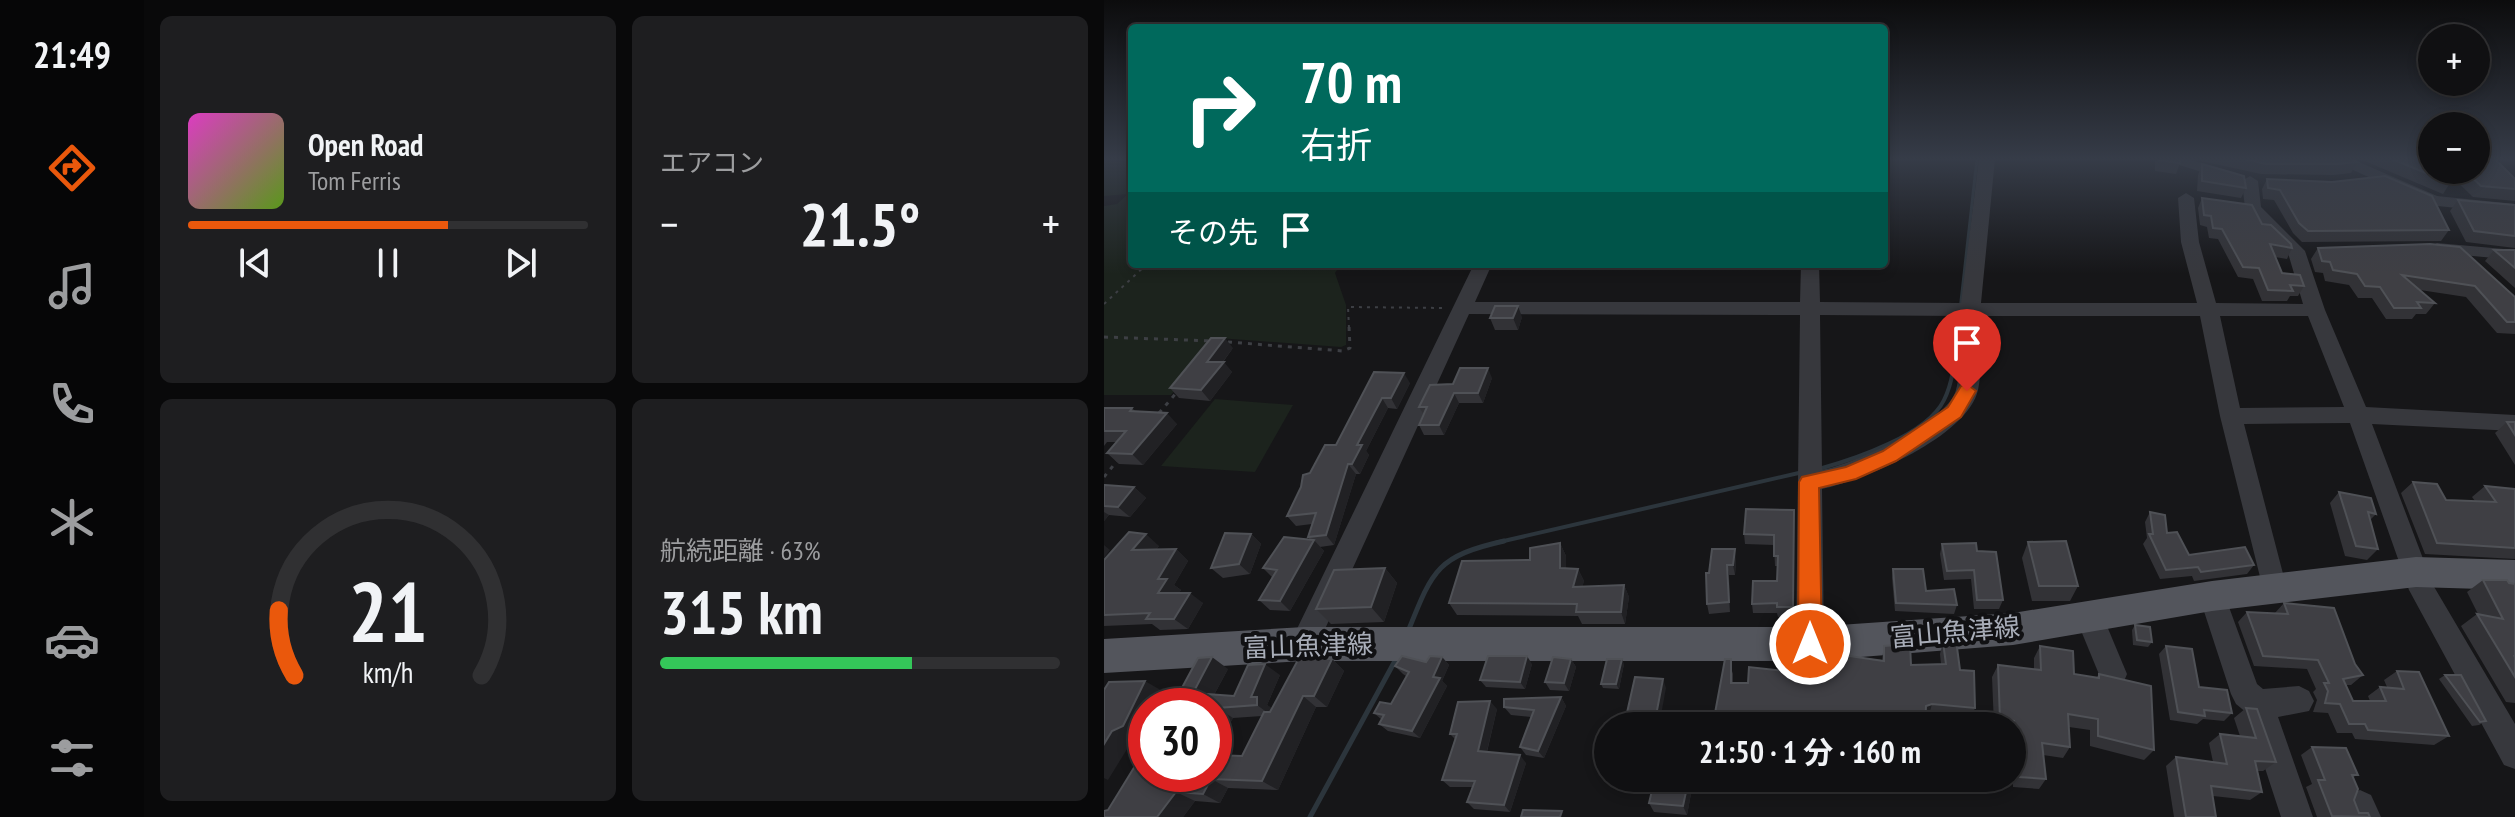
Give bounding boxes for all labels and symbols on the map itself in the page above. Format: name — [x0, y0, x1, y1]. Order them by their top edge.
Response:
pin — [1933, 309, 2001, 391]
position arrow — [1768, 602, 1852, 686]
street label: 富山魚津線 — [1889, 609, 2021, 654]
street label: 富山魚津線 — [1242, 627, 1374, 664]
speed limit sign: 30 — [1128, 688, 1232, 792]

